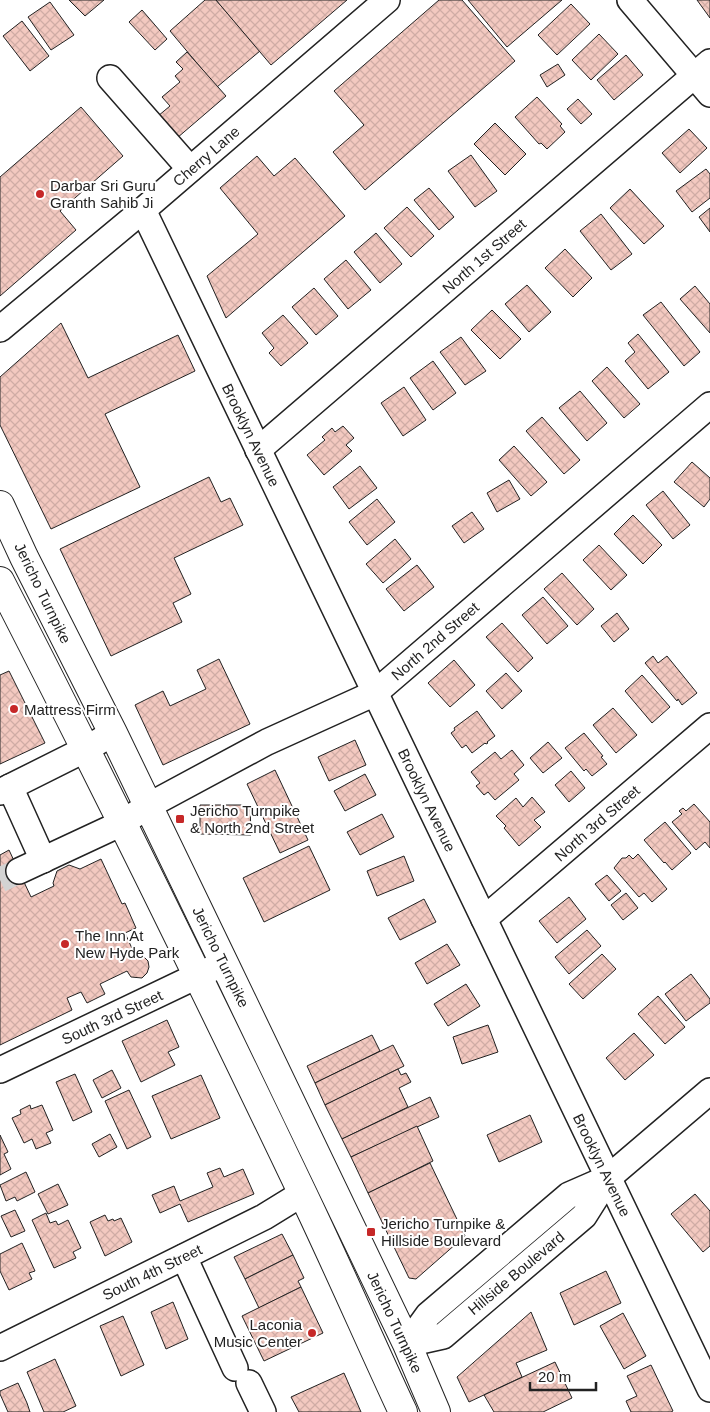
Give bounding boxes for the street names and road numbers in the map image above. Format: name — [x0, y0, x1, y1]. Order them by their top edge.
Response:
street label: Cherry Lane — [169, 123, 243, 189]
street label: North 1st Street — [439, 215, 530, 297]
street label: Brooklyn Avenue — [219, 381, 283, 489]
street label: Jericho Turnpike — [11, 540, 75, 646]
street label: North 2nd Street — [388, 598, 483, 684]
street label: Brooklyn Avenue — [395, 746, 459, 854]
street label: North 3rd Street — [551, 781, 643, 864]
street label: Jericho Turnpike — [189, 904, 253, 1010]
street label: South 3rd Street — [59, 986, 166, 1048]
street label: Brooklyn Avenue — [570, 1111, 634, 1219]
street label: Hillside Boulevard — [465, 1228, 567, 1318]
street label: South 4th Street — [100, 1240, 205, 1303]
street label: Jericho Turnpike — [364, 1269, 426, 1375]

